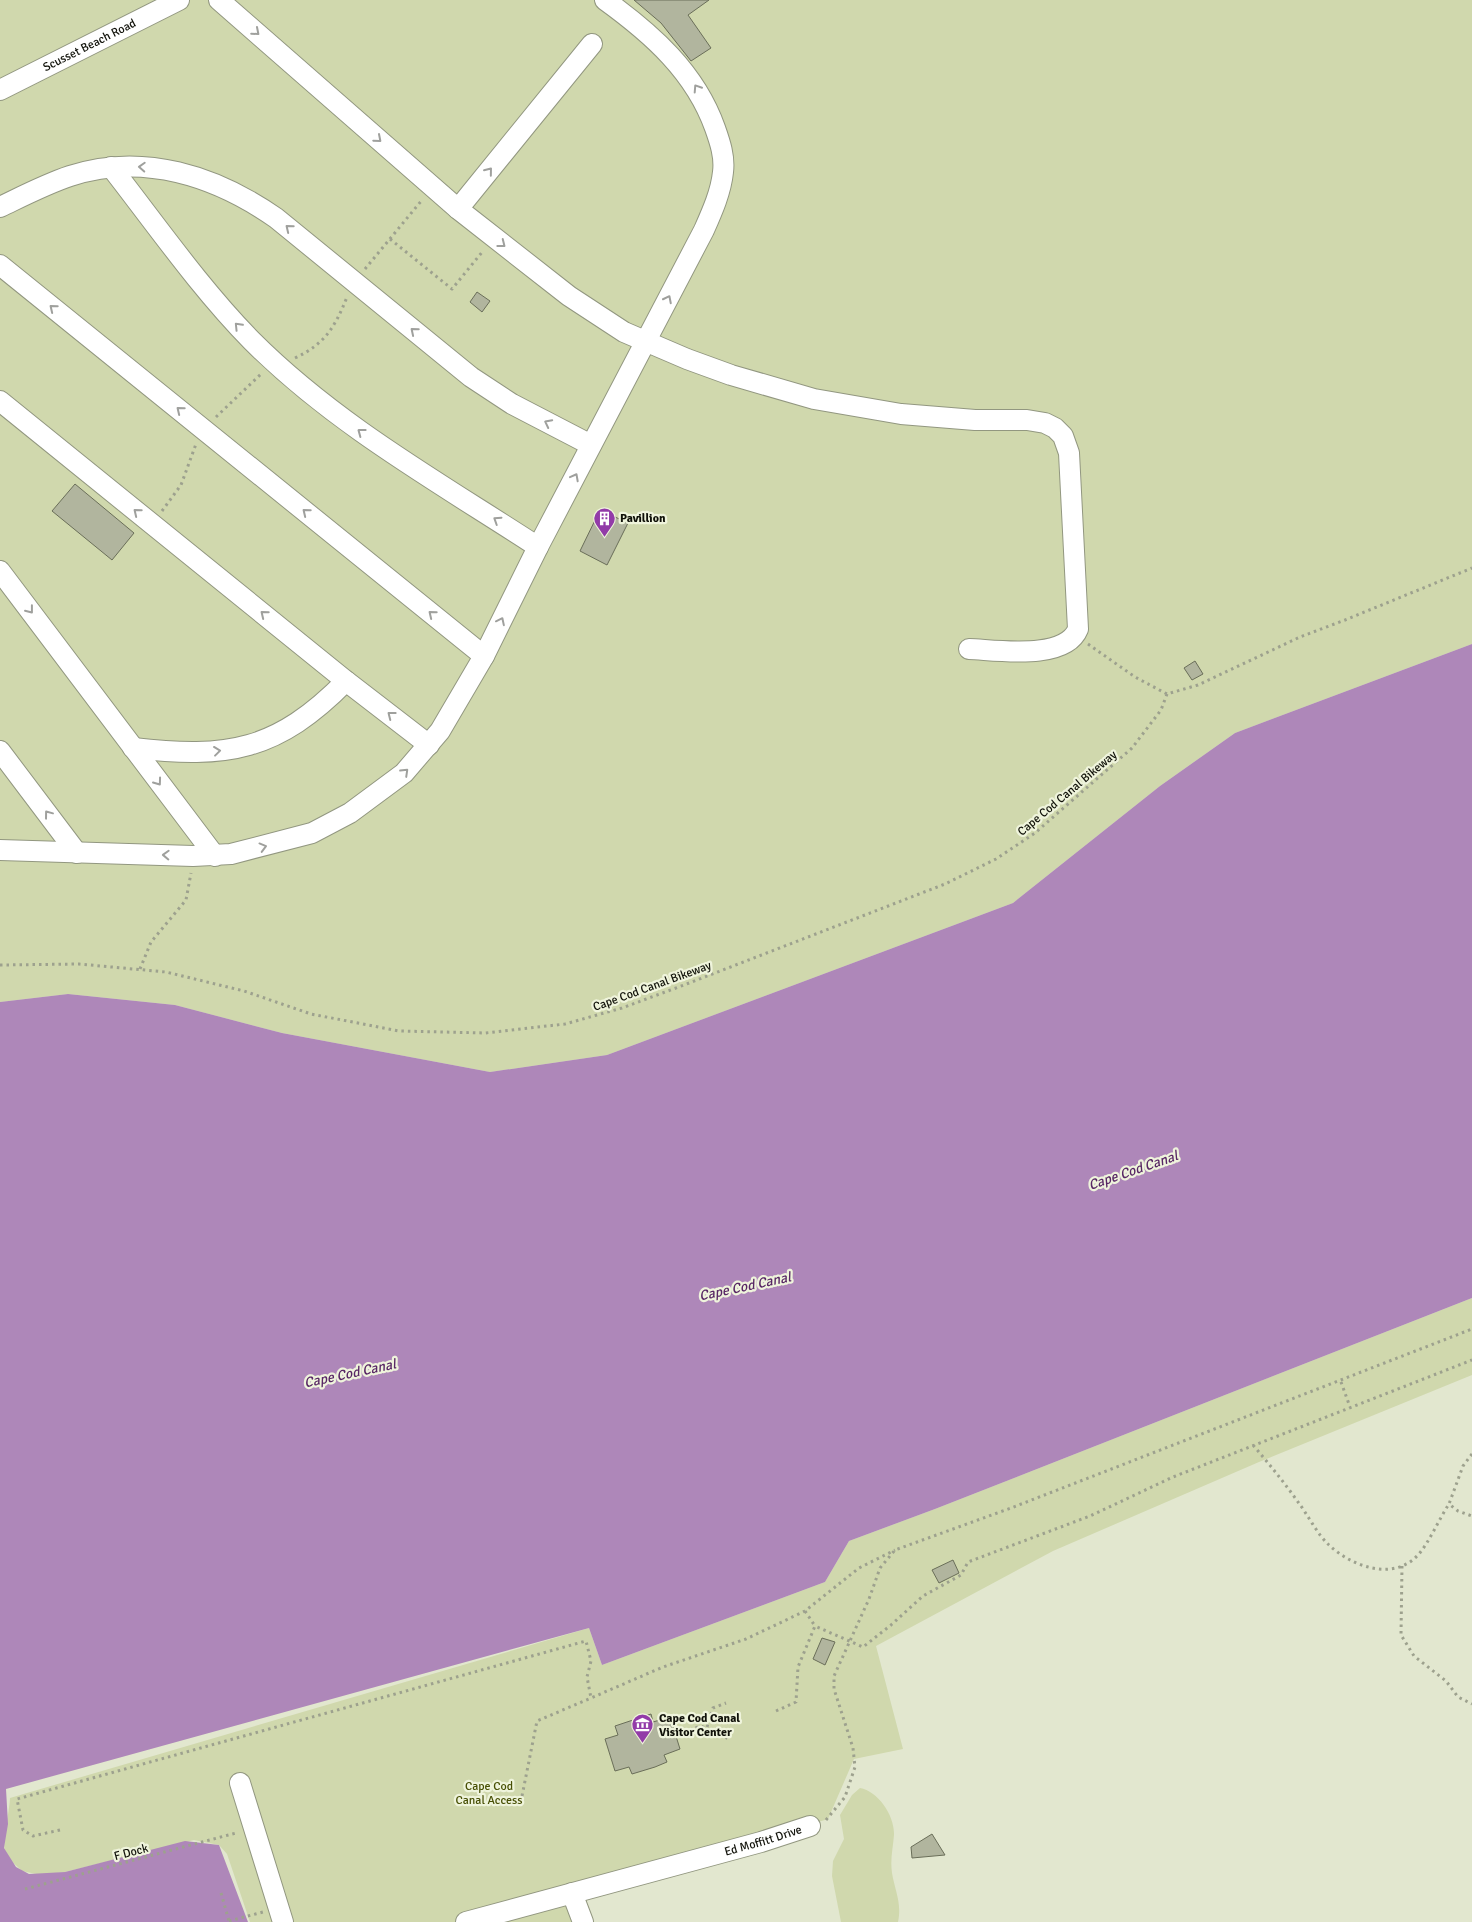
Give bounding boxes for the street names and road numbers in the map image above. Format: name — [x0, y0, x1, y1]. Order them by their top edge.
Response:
street label: Scusset Beach Road — [41, 16, 139, 75]
street label: Cape Cod Canal Bikeway — [1015, 747, 1120, 839]
street label: Cape Cod Canal Bikeway — [591, 958, 714, 1015]
street label: Ed Moffitt Drive — [723, 1822, 804, 1860]
street label: F Dock — [112, 1841, 150, 1864]

